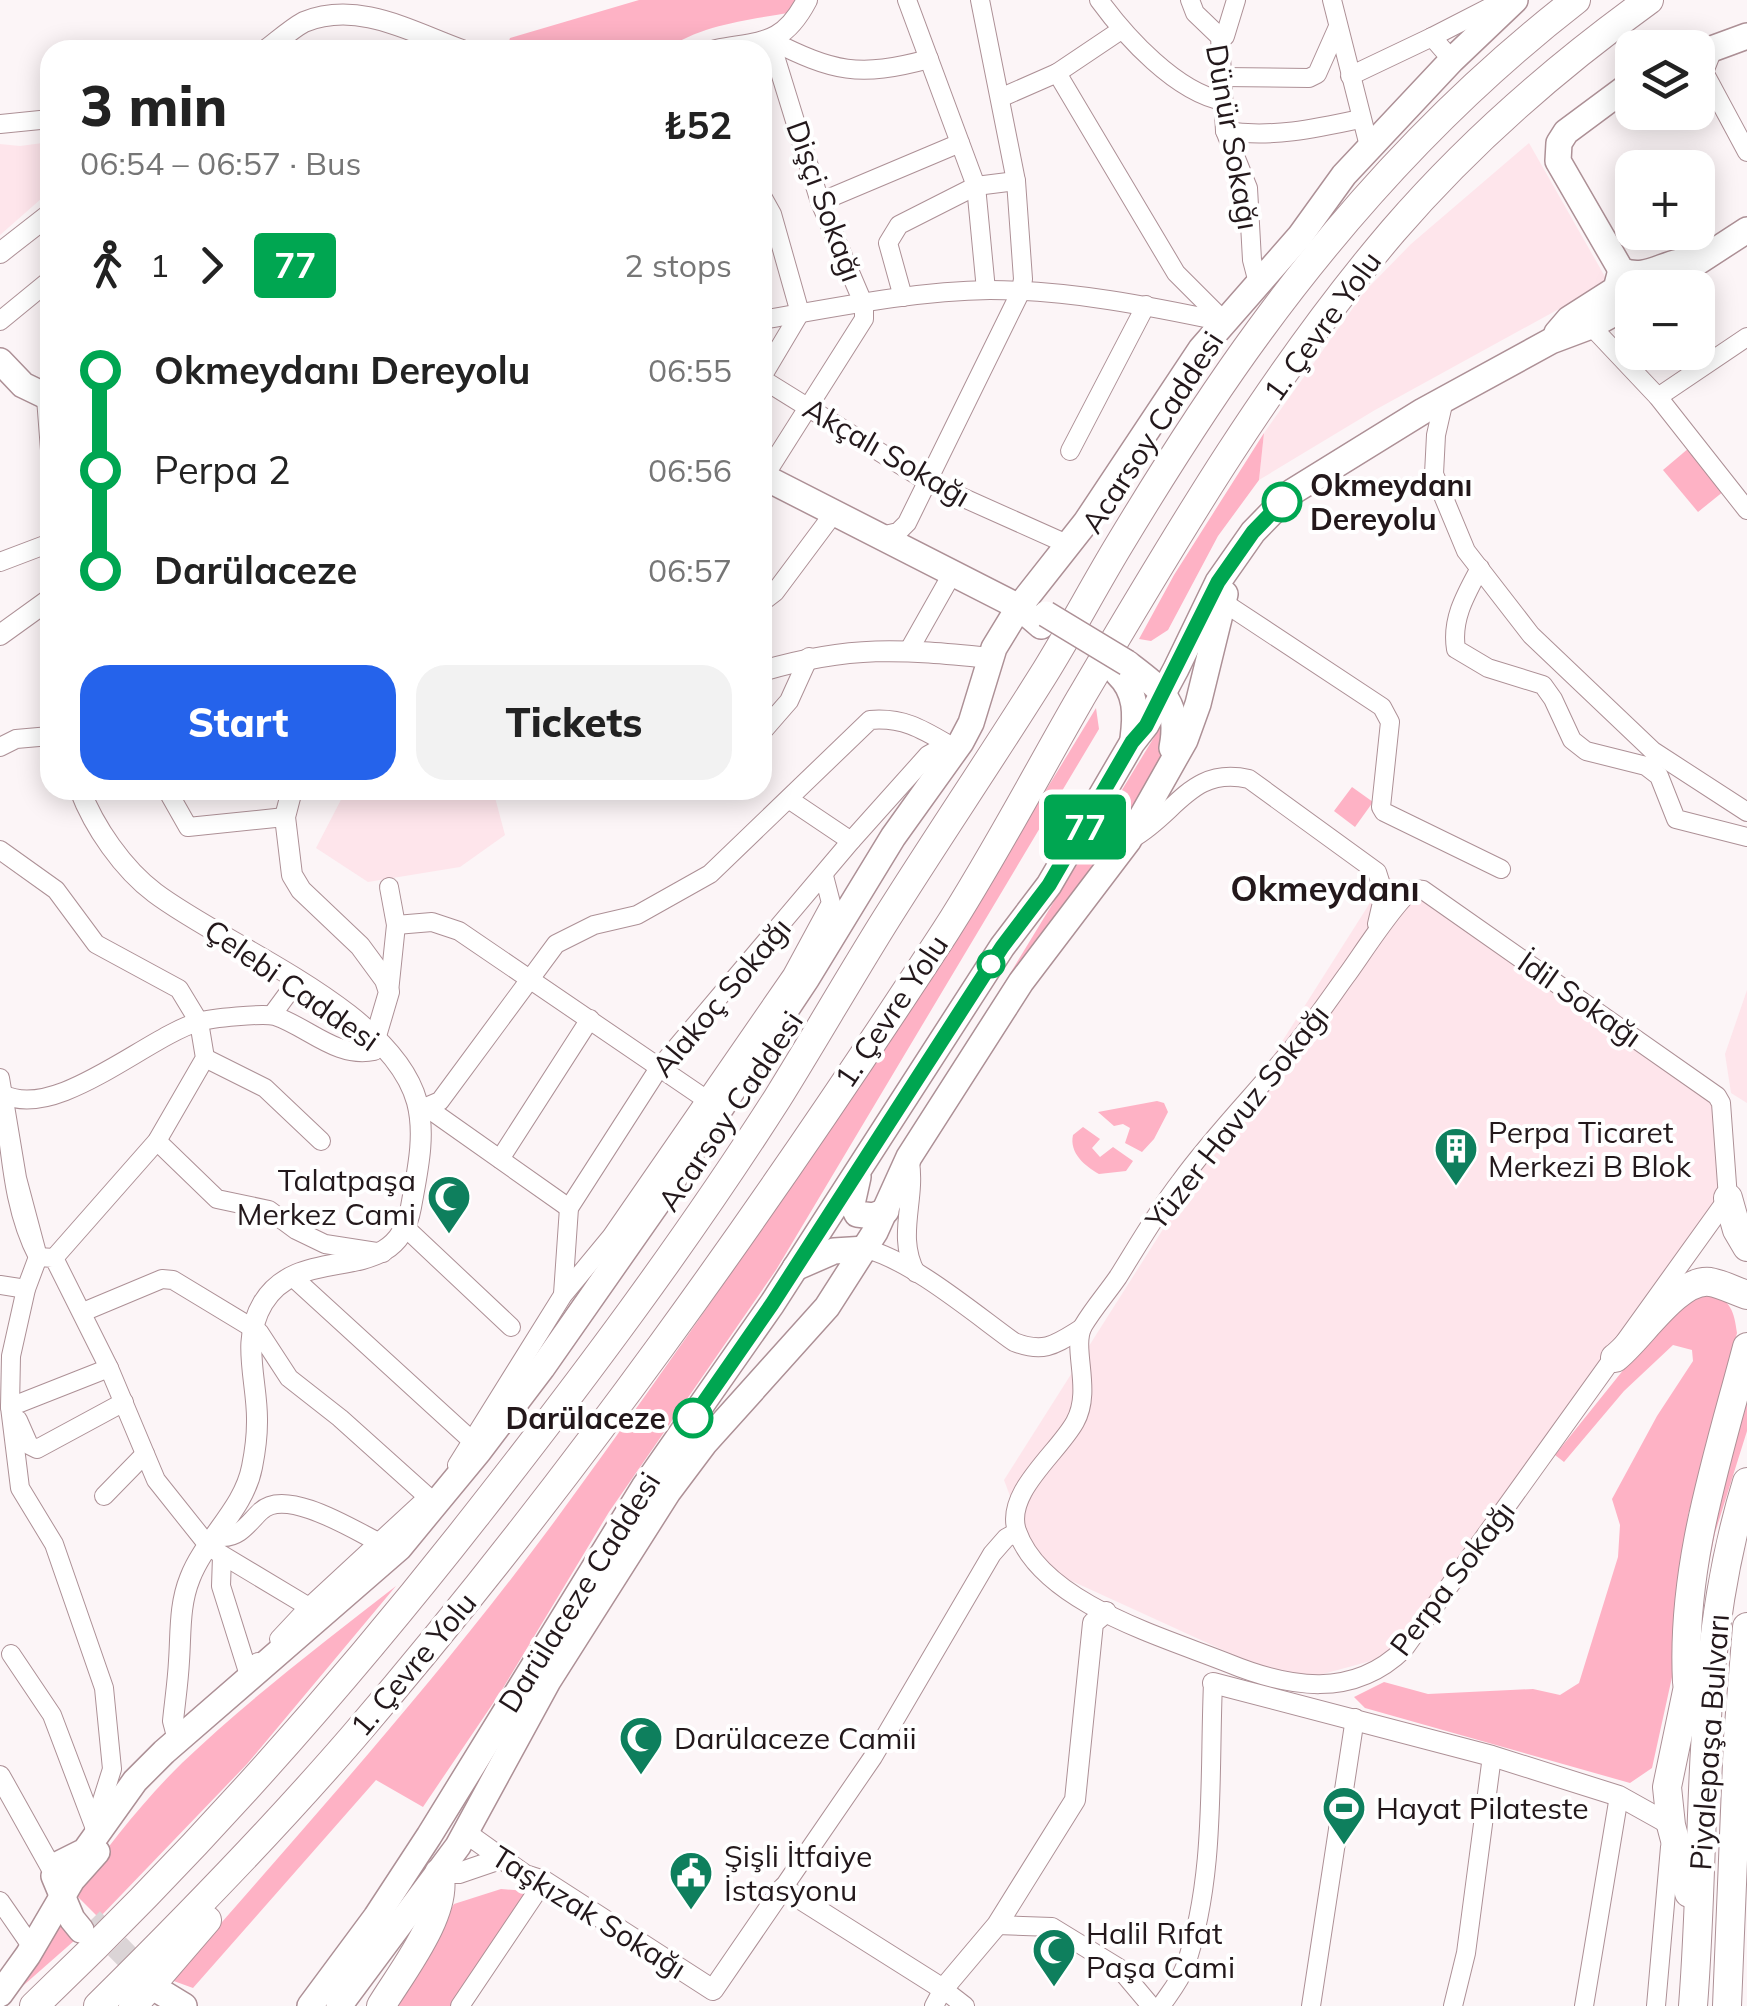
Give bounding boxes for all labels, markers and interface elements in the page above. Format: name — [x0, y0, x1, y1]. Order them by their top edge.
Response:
map controls — [1615, 30, 1715, 370]
button: layers — [1615, 30, 1715, 130]
street label: Dünür Sokağı — [1198, 41, 1268, 233]
text: 3 min — [80, 71, 227, 140]
text: ₺52 — [664, 101, 732, 149]
street label: Dişçi Sokağı — [778, 115, 872, 287]
text: 06:54 – 06:57 · Bus — [80, 143, 361, 183]
button: + — [1615, 150, 1715, 250]
icon: walk — [80, 238, 135, 293]
icon: forward — [184, 238, 239, 293]
text: 77 — [274, 243, 316, 287]
street label: 1. Çevre Yolu — [1255, 243, 1389, 409]
text: 1 — [150, 245, 169, 285]
text: 2 stops — [624, 245, 732, 285]
button: − — [1615, 270, 1715, 370]
street label: Acarsoy Caddesi — [1073, 324, 1231, 540]
text: Okmeydanı Dereyolu — [154, 346, 530, 394]
text: 06:55 — [648, 350, 732, 390]
street label: Akçalı Sokağı — [797, 389, 977, 515]
text: Perpa 2 — [154, 446, 291, 494]
text: 06:56 — [648, 450, 732, 490]
place label: Okmeydanı Dereyolu — [1310, 466, 1472, 538]
marker: Okmeydanı Dereyolu — [1263, 483, 1301, 521]
text: Darülaceze — [154, 546, 357, 594]
text: 06:57 — [648, 550, 732, 590]
button: Start — [80, 665, 396, 780]
button: Tickets — [416, 665, 732, 780]
line badge: 77 — [1040, 794, 1130, 860]
text: 77 — [1064, 805, 1106, 849]
district label: Okmeydanı — [1230, 866, 1420, 910]
street label: Alakoç Sokağı — [643, 910, 799, 1084]
street label: Çelebi Caddesi — [197, 911, 387, 1059]
street label: 1. Çevre Yolu — [826, 927, 956, 1095]
street label: İdil Sokağı — [1511, 943, 1649, 1055]
unlabelled marker — [978, 951, 1004, 977]
street label: Yüzer Havuz Sokağı — [1137, 997, 1337, 1238]
street label: Acarsoy Caddesi — [649, 1004, 811, 1218]
place label: Perpa Ticaret Merkezi B Blok — [1488, 1113, 1692, 1185]
building icon: Perpa Ticaret Merkezi B Blok — [1433, 1126, 1479, 1187]
place label: Talatpaşa Merkez Cami — [237, 1161, 416, 1233]
mosque icon: Talatpaşa Merkez Cami — [426, 1174, 472, 1235]
place label: Darülaceze — [505, 1399, 666, 1437]
marker: Darülaceze — [674, 1399, 712, 1437]
street label: Darülaceze Caddesi — [490, 1465, 668, 1719]
street label: Perpa Sokağı — [1381, 1493, 1523, 1663]
street label: 1. Çevre Yolu — [342, 1584, 484, 1744]
street label: Piyalepaşa Bulvarı — [1681, 1612, 1737, 1872]
mosque icon: Darülaceze Camii — [618, 1715, 664, 1776]
place label: Darülaceze Camii — [674, 1719, 917, 1757]
sports icon: Hayat Pilateste — [1321, 1785, 1367, 1846]
place label: Hayat Pilateste — [1376, 1789, 1589, 1827]
street label: Taşkızak Sokağı — [485, 1837, 693, 1987]
place label: Şişli İtfaiye İstasyonu — [724, 1837, 872, 1909]
public building icon: Şişli İtfaiye İstasyonu — [668, 1850, 714, 1911]
place label: Halil Rıfat Paşa Cami — [1086, 1914, 1235, 1986]
mosque icon: Halil Rıfat Paşa Cami — [1031, 1927, 1077, 1988]

